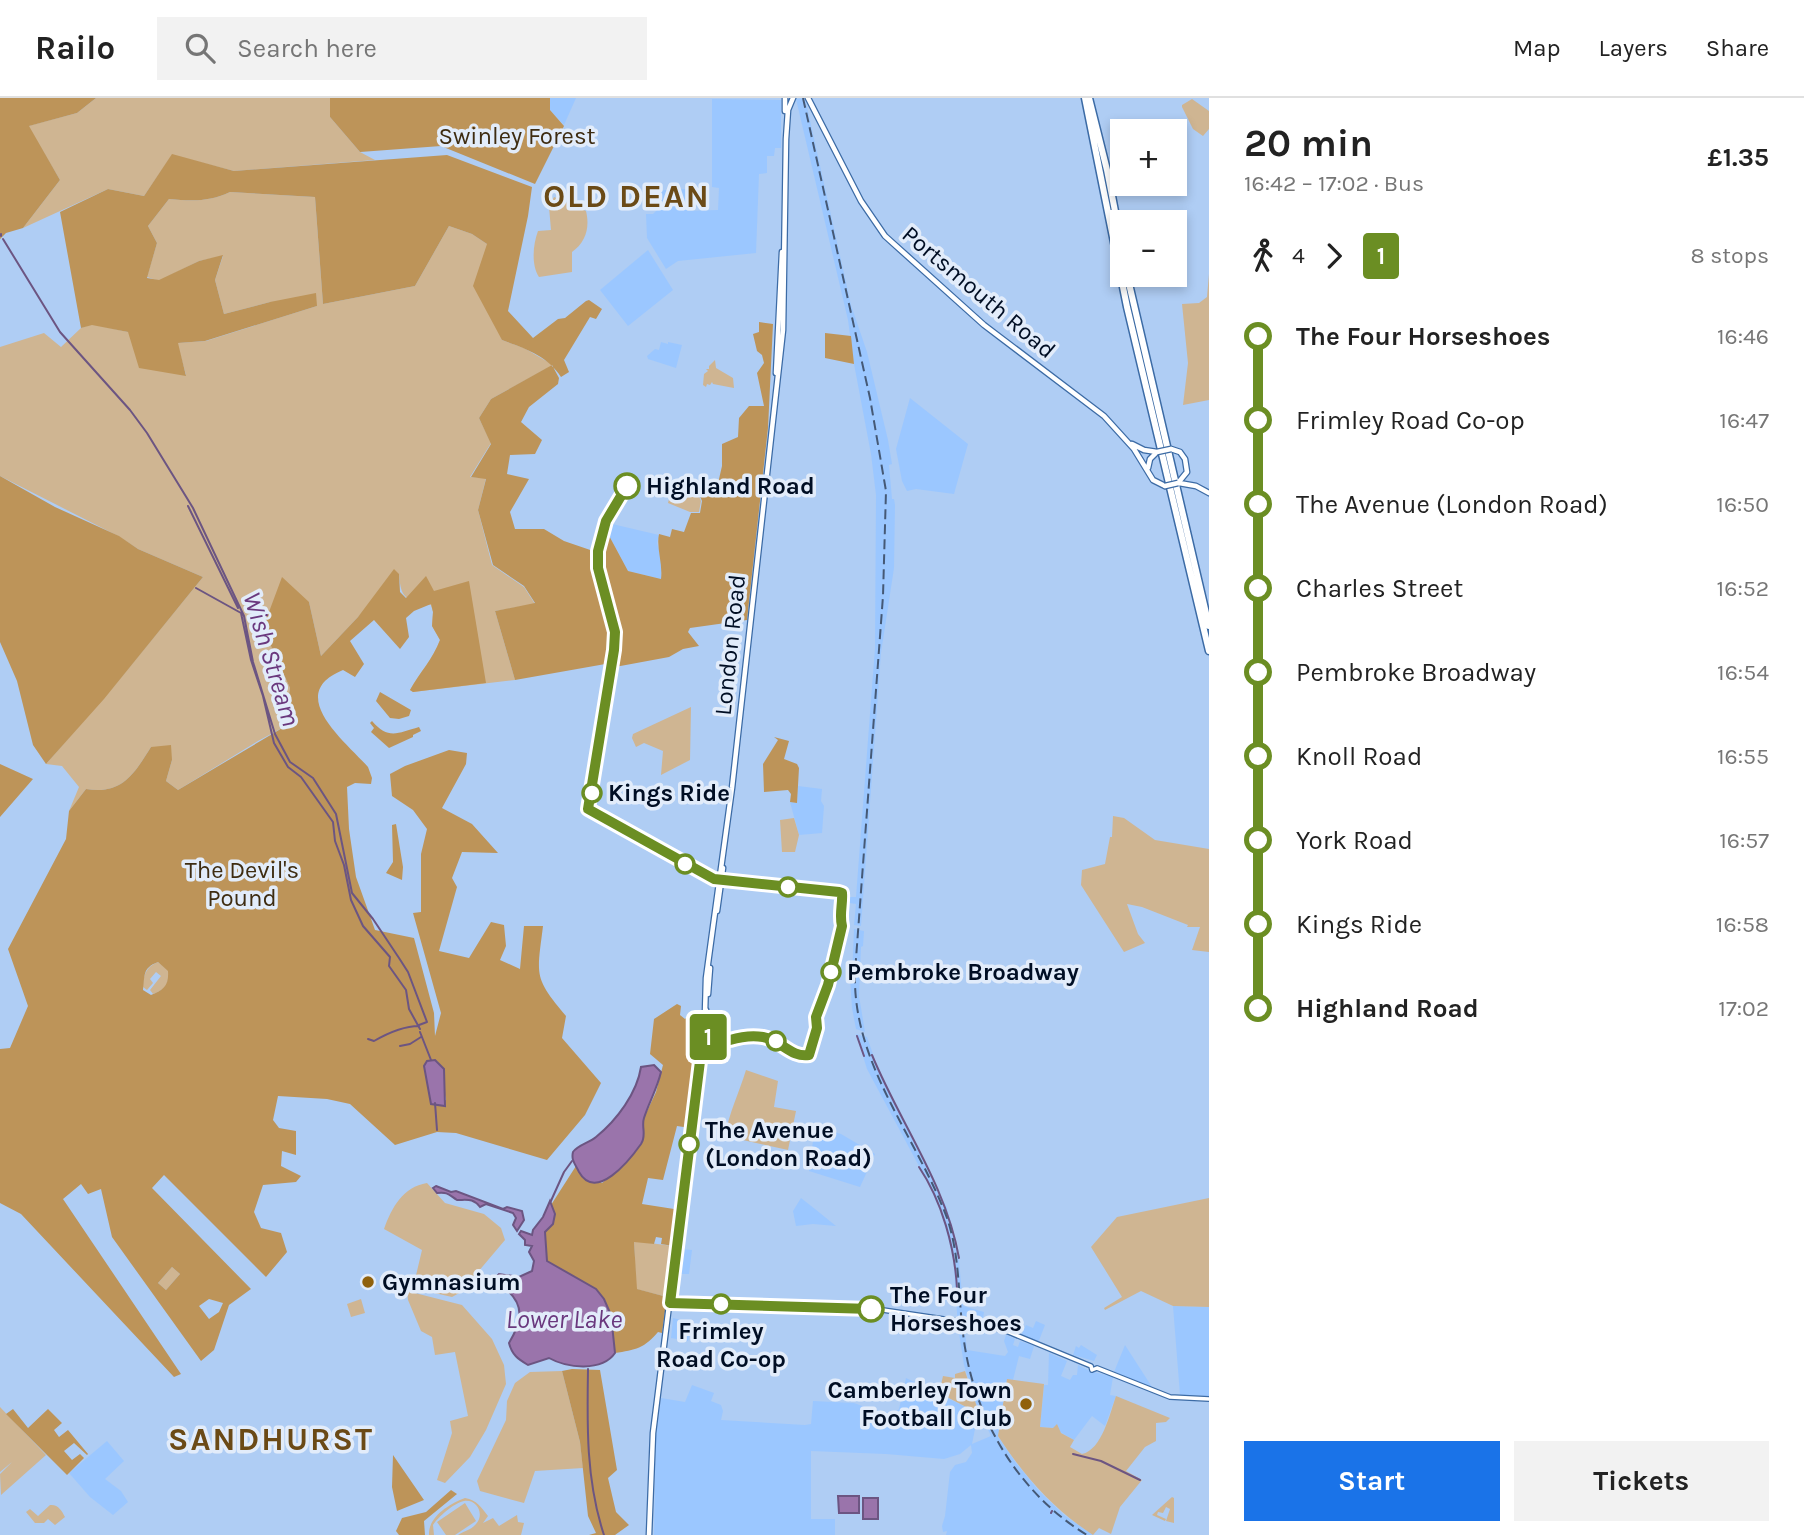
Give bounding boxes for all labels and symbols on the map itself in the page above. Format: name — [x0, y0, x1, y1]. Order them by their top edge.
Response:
park label: Swinley Forest — [438, 122, 596, 150]
district label: OLD DEAN — [543, 178, 711, 215]
street label: Portsmouth Road — [897, 220, 1061, 364]
place label: Highland Road — [646, 472, 815, 500]
marker: Highland Road — [614, 473, 640, 499]
street label: London Road — [709, 573, 751, 717]
water label: Wish Stream — [236, 588, 307, 730]
place label: Kings Ride — [608, 779, 730, 807]
marker: Kings Ride — [582, 783, 602, 803]
unlabelled marker — [675, 854, 695, 874]
park label: The Devil's Pound — [185, 856, 299, 912]
unlabelled marker — [778, 877, 798, 897]
place label: Pembroke Broadway — [847, 958, 1079, 986]
marker: Pembroke Broadway — [821, 962, 841, 982]
line badge: 1 — [685, 1014, 731, 1060]
unlabelled marker — [766, 1031, 786, 1051]
place label: The Avenue (London Road) — [705, 1116, 872, 1172]
marker: The Avenue (London Road) — [679, 1134, 699, 1154]
place label: Gymnasium — [382, 1268, 520, 1296]
marker: Gymnasium — [360, 1274, 376, 1290]
place label: The Four Horseshoes — [890, 1281, 1022, 1337]
marker: Frimley Road Co-op — [711, 1294, 731, 1314]
marker: The Four Horseshoes — [858, 1296, 884, 1322]
water label: Lower Lake — [506, 1304, 622, 1335]
place label: Frimley Road Co-op — [656, 1317, 786, 1373]
place label: Camberley Town Football Club — [828, 1376, 1012, 1432]
marker: Camberley Town Football Club — [1018, 1396, 1034, 1412]
district label: SANDHURST — [168, 1421, 374, 1458]

